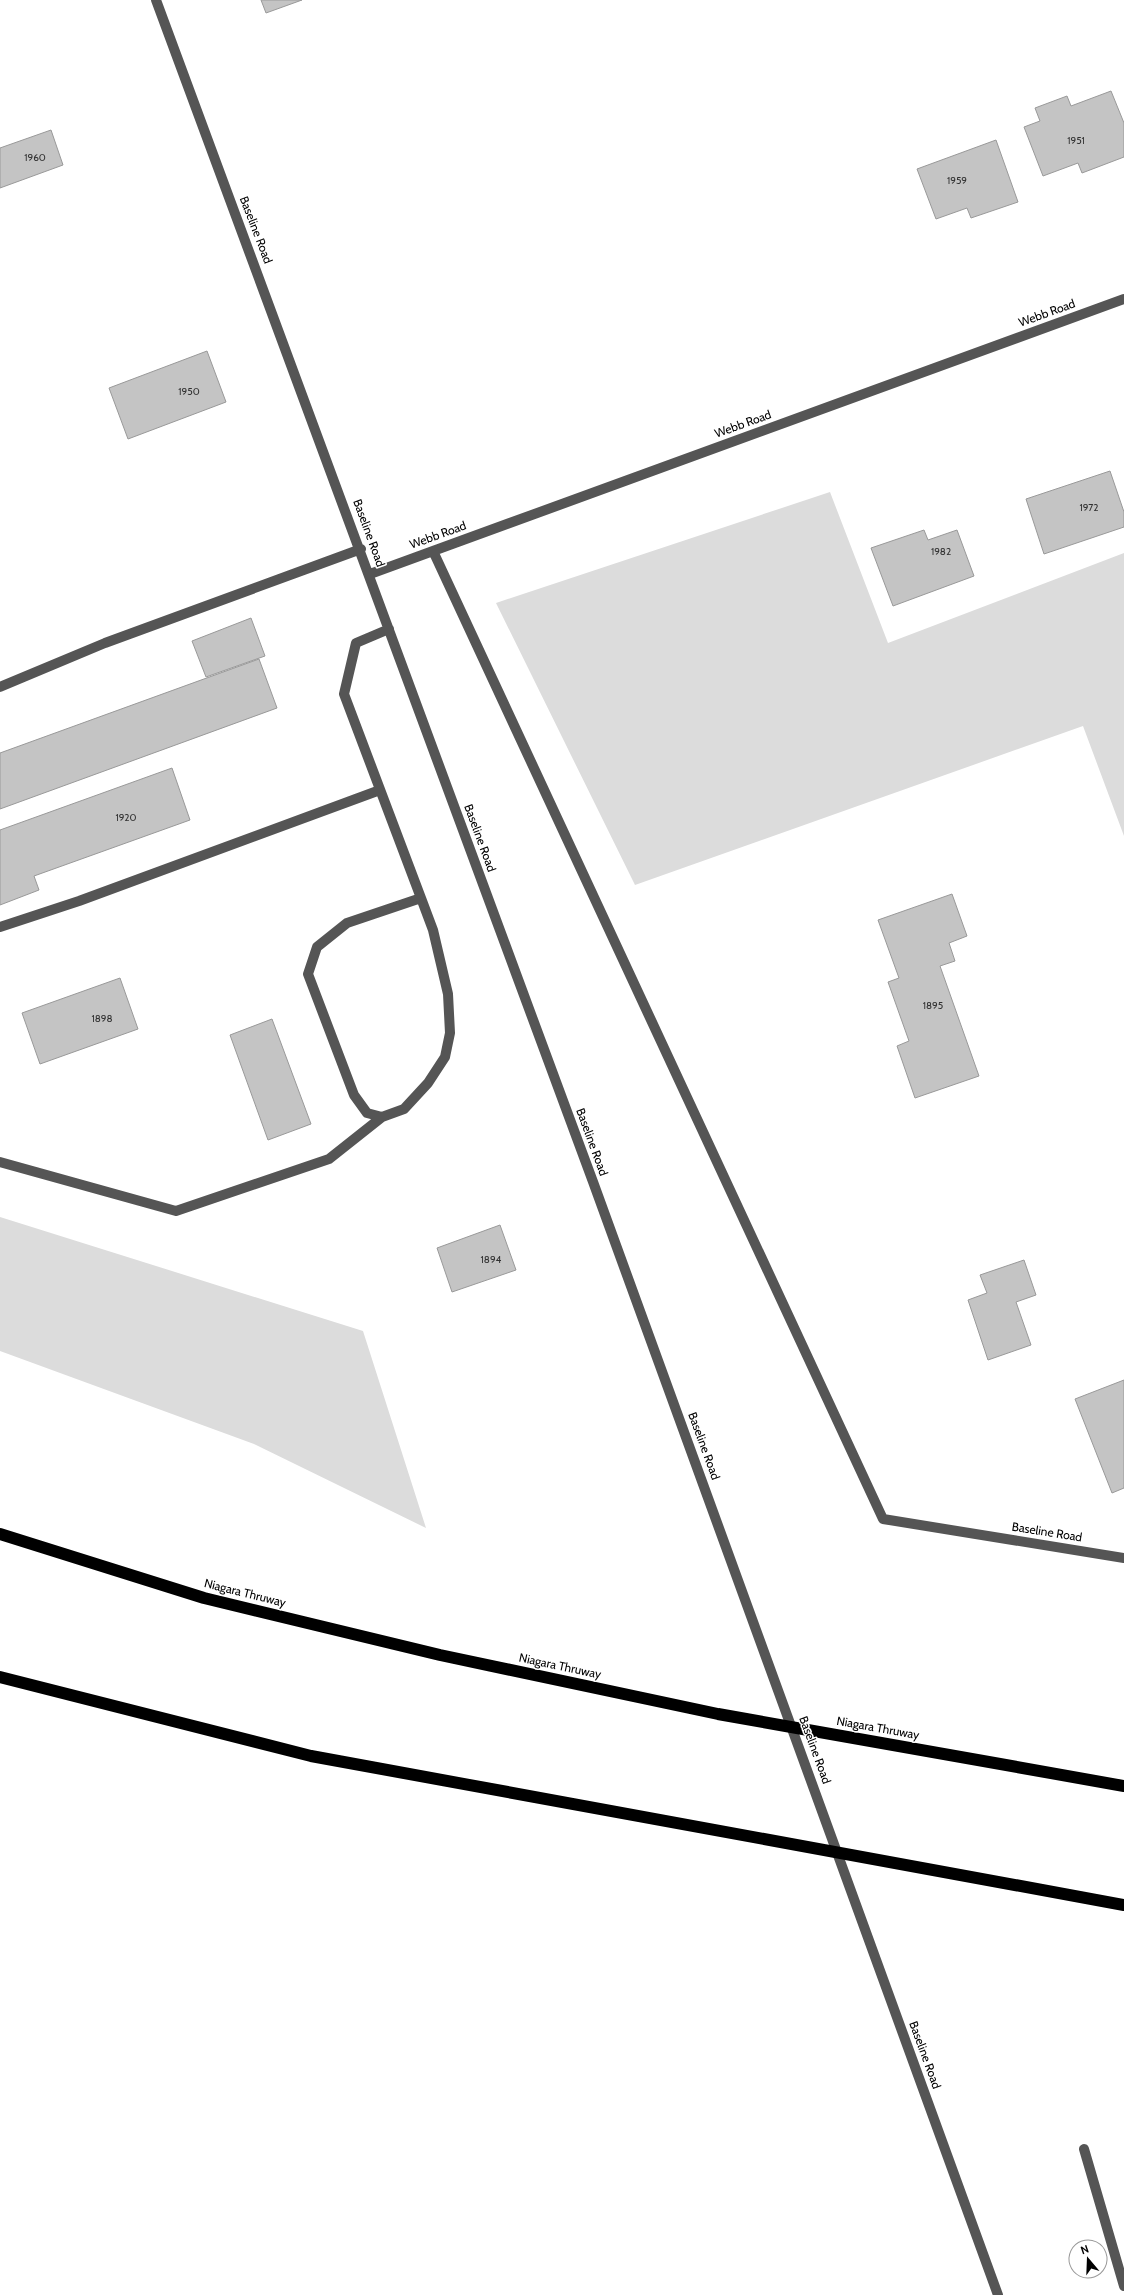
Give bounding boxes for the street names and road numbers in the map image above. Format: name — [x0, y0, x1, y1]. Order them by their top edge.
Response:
street label: Baseline Road — [237, 194, 276, 266]
street label: Webb Road — [1017, 295, 1077, 330]
street label: Webb Road — [713, 406, 773, 441]
street label: Baseline Road — [350, 497, 389, 569]
street label: Webb Road — [408, 517, 468, 552]
street label: Baseline Road — [461, 802, 500, 874]
street label: Baseline Road — [573, 1106, 612, 1178]
street label: Baseline Road — [685, 1410, 724, 1482]
street label: Baseline Road — [1011, 1519, 1083, 1544]
street label: Niagara Thruway — [203, 1575, 288, 1610]
street label: Niagara Thruway — [518, 1649, 603, 1682]
street label: Niagara Thruway — [836, 1713, 921, 1742]
street label: Baseline Road — [796, 1714, 835, 1786]
street label: Baseline Road — [906, 2019, 945, 2091]

